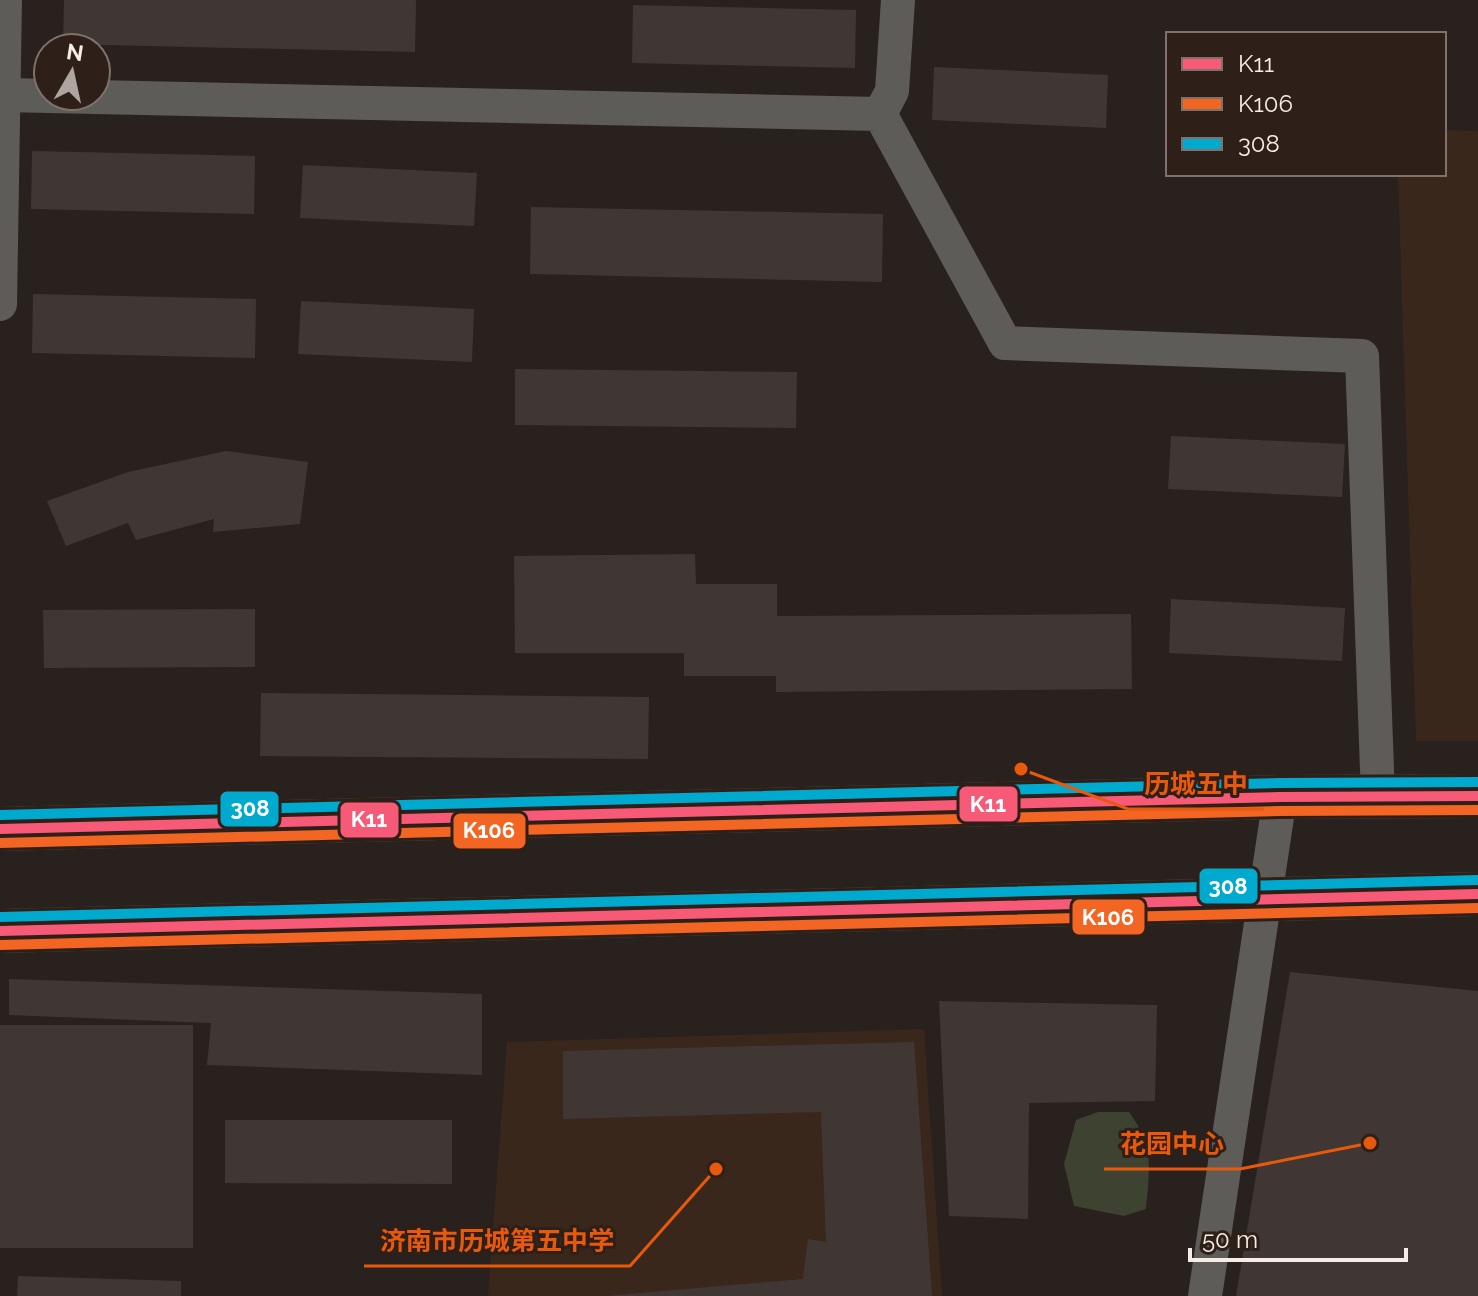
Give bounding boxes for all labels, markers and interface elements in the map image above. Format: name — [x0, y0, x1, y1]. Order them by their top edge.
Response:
north arrow — [32, 32, 112, 112]
legend — [1166, 32, 1446, 176]
text: N — [65, 38, 85, 66]
text: K11 — [1238, 49, 1274, 78]
text: K106 — [1238, 89, 1293, 118]
text: 308 — [1238, 129, 1280, 158]
callout: 历城五中 — [1128, 759, 1264, 809]
text: 历城五中 — [1144, 769, 1248, 799]
line badge: K11 — [958, 785, 1019, 823]
line badge: 308 — [219, 790, 280, 828]
text: K11 — [970, 791, 1006, 817]
text: 308 — [230, 795, 270, 821]
line badge: K11 — [339, 801, 400, 839]
text: K11 — [351, 806, 387, 832]
line badge: K106 — [452, 812, 527, 850]
text: K106 — [463, 817, 515, 843]
line badge: 308 — [1198, 867, 1259, 905]
text: 308 — [1208, 873, 1248, 899]
line badge: K106 — [1071, 898, 1146, 936]
text: K106 — [1082, 904, 1134, 930]
callout: 花园中心 — [1104, 1119, 1240, 1169]
text: 花园中心 — [1120, 1129, 1224, 1159]
scale bar — [1190, 1212, 1406, 1262]
callout: 济南市历城第五中学 — [364, 1216, 630, 1266]
text: 50 m — [1202, 1225, 1258, 1254]
text: 济南市历城第五中学 — [380, 1226, 614, 1256]

